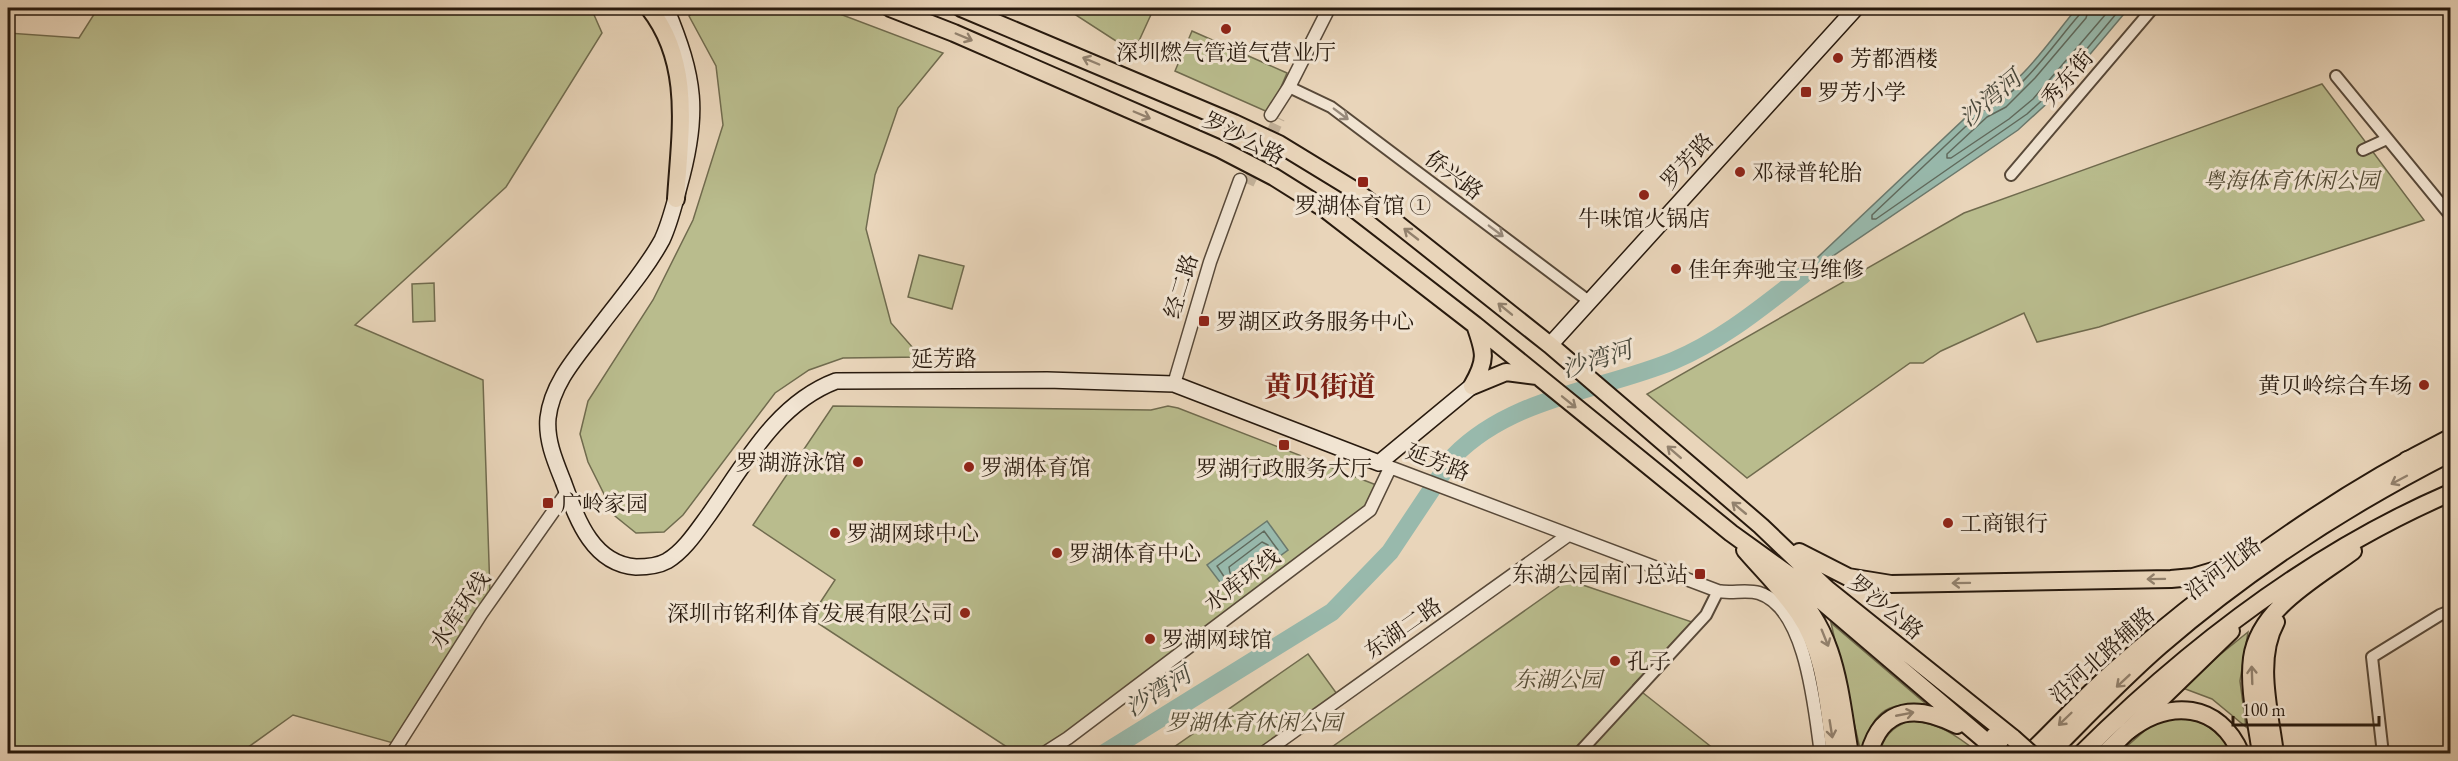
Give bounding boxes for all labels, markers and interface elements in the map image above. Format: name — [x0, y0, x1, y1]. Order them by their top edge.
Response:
marker: 深圳燃气管道气营业厅 — [1219, 22, 1233, 36]
one-way arrow — [954, 32, 972, 43]
place label: 深圳燃气管道气营业厅 — [1116, 38, 1336, 67]
place label: 芳都酒楼 — [1850, 44, 1938, 73]
street label: 秀东街 — [2034, 44, 2100, 112]
marker: 芳都酒楼 — [1831, 51, 1845, 65]
one-way arrow — [1082, 55, 1101, 66]
water label: 沙湾河 — [1952, 60, 2031, 133]
place label: 罗芳小学 — [1818, 78, 1906, 107]
marker: 罗芳小学 — [1799, 85, 1813, 99]
street label: 罗沙公路 — [1198, 105, 1290, 171]
one-way arrow — [1332, 107, 1348, 120]
one-way arrow — [1133, 109, 1151, 121]
street label: 罗芳路 — [1654, 127, 1720, 195]
street label: 侨兴路 — [1419, 144, 1489, 206]
place label: 邓禄普轮胎 — [1752, 158, 1862, 187]
marker: 邓禄普轮胎 — [1733, 165, 1747, 179]
park label: 粤海体育休闲公园 — [2203, 166, 2382, 195]
marker: 罗湖体育馆 ① — [1356, 175, 1370, 189]
marker: 牛味馆火锅店 — [1637, 188, 1651, 202]
place label: 罗湖体育馆 ① — [1295, 191, 1431, 220]
place label: 牛味馆火锅店 — [1578, 204, 1710, 233]
one-way arrow — [1488, 225, 1504, 237]
one-way arrow — [1404, 227, 1420, 240]
street label: 经二路 — [1157, 250, 1205, 322]
place label: 佳年奔驰宝马维修 — [1688, 255, 1864, 284]
marker: 佳年奔驰宝马维修 — [1669, 262, 1683, 276]
one-way arrow — [1497, 302, 1513, 315]
place label: 罗湖区政务服务中心 — [1216, 307, 1414, 336]
marker: 罗湖区政务服务中心 — [1197, 314, 1211, 328]
water label: 沙湾河 — [1558, 332, 1640, 384]
street label: 延芳路 — [911, 344, 977, 373]
district label: 黄贝街道 — [1264, 368, 1376, 404]
place label: 黄贝岭综合车场 — [2258, 371, 2412, 400]
marker: 黄贝岭综合车场 — [2417, 378, 2431, 392]
one-way arrow — [1561, 395, 1577, 408]
street label: 延芳路 — [1402, 437, 1474, 487]
marker: 罗湖行政服务大厅 — [1277, 438, 1291, 452]
one-way arrow — [1667, 445, 1682, 459]
place label: 罗湖游泳馆 — [736, 448, 846, 477]
place label: 罗湖体育馆 — [981, 453, 1091, 482]
place label: 罗湖行政服务大厅 — [1196, 454, 1372, 483]
marker: 罗湖游泳馆 — [851, 455, 865, 469]
marker: 罗湖体育馆 — [962, 460, 976, 474]
one-way arrow — [2390, 474, 2408, 486]
place label: 广岭家园 — [560, 489, 648, 518]
marker: 广岭家园 — [541, 496, 555, 510]
one-way arrow — [1732, 501, 1747, 515]
place label: 工商银行 — [1960, 509, 2048, 538]
marker: 工商银行 — [1941, 516, 1955, 530]
place label: 罗湖网球中心 — [847, 519, 979, 548]
marker: 罗湖网球中心 — [828, 526, 842, 540]
street label: 沿河北路 — [2179, 530, 2267, 606]
place label: 罗湖体育中心 — [1069, 539, 1201, 568]
street label: 水库环线 — [1198, 542, 1286, 618]
marker: 罗湖体育中心 — [1050, 546, 1064, 560]
place label: 东湖公园南门总站 — [1512, 560, 1688, 589]
street label: 水库环线 — [423, 565, 497, 655]
marker: 东湖公园南门总站 — [1693, 567, 1707, 581]
street label: 罗沙公路 — [1843, 568, 1929, 646]
one-way arrow — [2146, 574, 2166, 585]
one-way arrow — [1951, 577, 1971, 589]
street label: 东湖二路 — [1359, 591, 1447, 665]
place label: 深圳市铭利体育发展有限公司 — [667, 599, 953, 628]
street label: 沿河北路辅路 — [2043, 600, 2161, 710]
marker: 深圳市铭利体育发展有限公司 — [958, 606, 972, 620]
place label: 罗湖网球馆 — [1162, 625, 1272, 654]
one-way arrow — [1821, 628, 1832, 647]
marker: 罗湖网球馆 — [1143, 632, 1157, 646]
place label: 孔子 — [1627, 647, 1671, 676]
marker: 孔子 — [1608, 654, 1622, 668]
water label: 沙湾河 — [1119, 657, 1200, 723]
park label: 东湖公园 — [1514, 665, 1605, 694]
one-way arrow — [2246, 665, 2257, 685]
one-way arrow — [2116, 674, 2131, 688]
scale bar — [2233, 689, 2378, 727]
text: 100 m — [2242, 698, 2286, 721]
park label: 罗湖体育休闲公园 — [1166, 708, 1345, 737]
one-way arrow — [1895, 708, 1915, 719]
one-way arrow — [2057, 712, 2072, 726]
one-way arrow — [1826, 719, 1837, 739]

